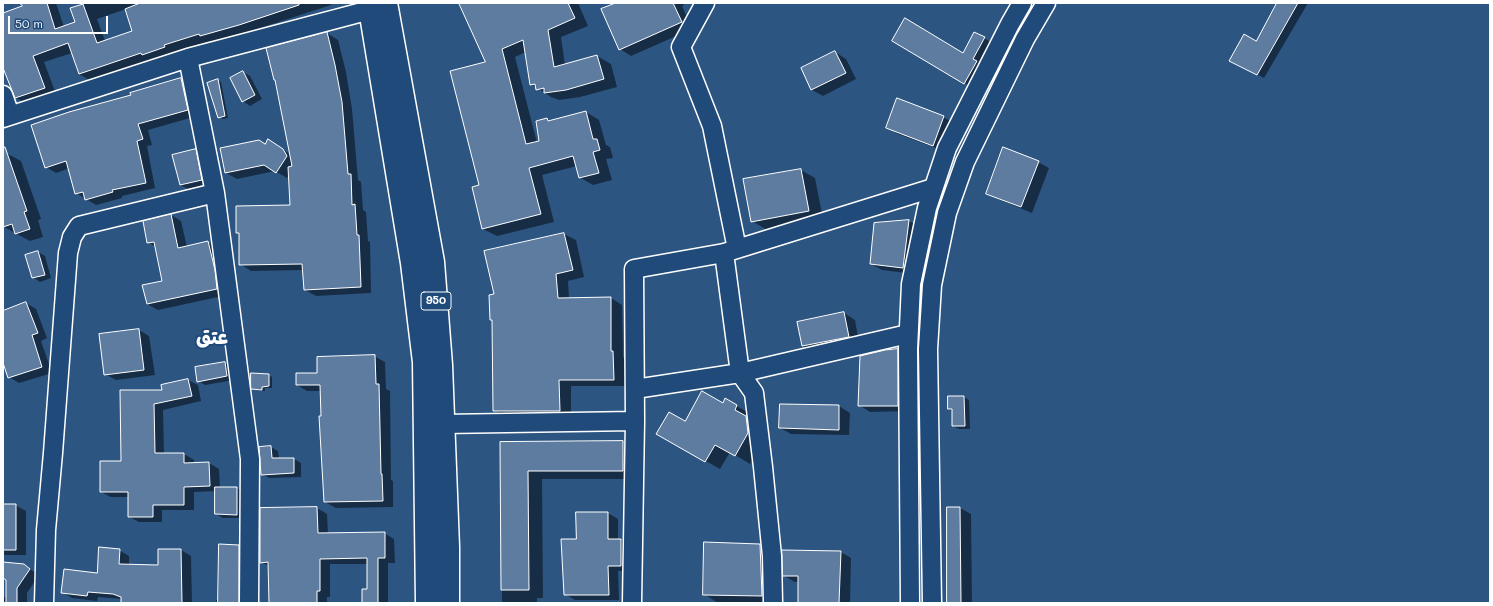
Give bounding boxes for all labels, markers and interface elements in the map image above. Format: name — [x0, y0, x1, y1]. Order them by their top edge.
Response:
scale bar — [10, 8, 110, 34]
text: 50 m — [15, 15, 43, 31]
road number: 950 — [421, 292, 451, 310]
district label: عتق — [196, 326, 228, 350]

